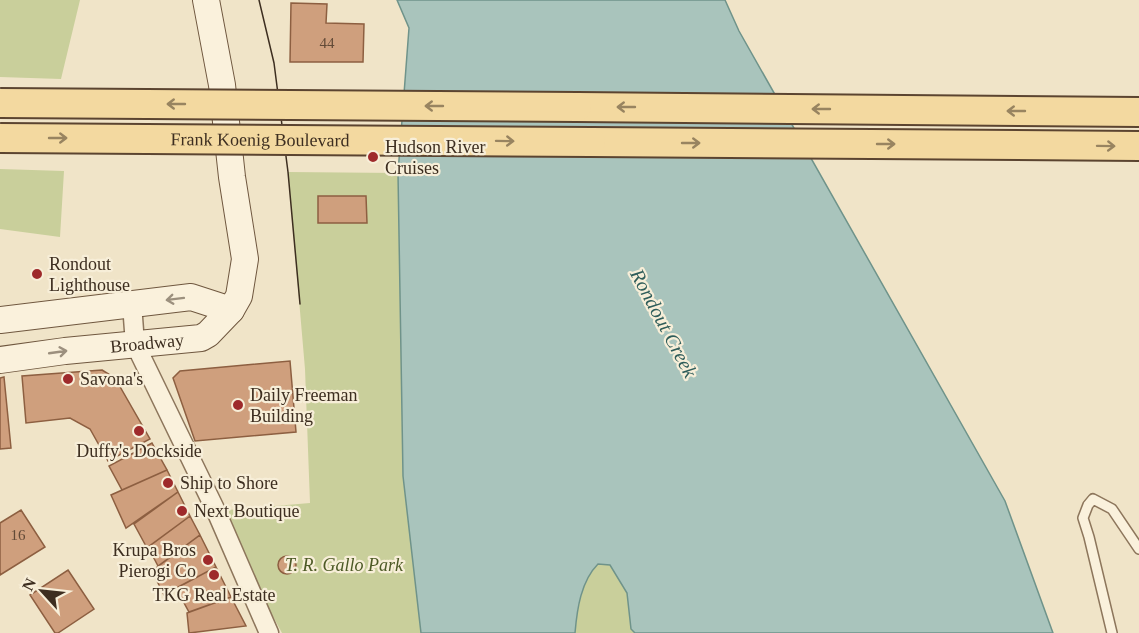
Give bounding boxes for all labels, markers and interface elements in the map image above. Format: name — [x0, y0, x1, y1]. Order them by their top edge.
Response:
house number: 44 — [320, 35, 335, 51]
one-way arrow — [167, 98, 187, 110]
one-way arrow — [425, 100, 445, 112]
one-way arrow — [616, 101, 636, 113]
one-way arrow — [811, 103, 831, 115]
one-way arrow — [1006, 105, 1026, 116]
street label: Frank Koenig Boulevard — [170, 129, 350, 150]
one-way arrow — [48, 132, 68, 144]
one-way arrow — [495, 135, 515, 147]
place label: Hudson River Cruises — [385, 137, 486, 178]
one-way arrow — [680, 137, 700, 149]
one-way arrow — [875, 138, 895, 150]
one-way arrow — [1096, 140, 1116, 152]
marker: Hudson River Cruises — [366, 150, 380, 164]
place label: Rondout Lighthouse — [49, 254, 130, 295]
water label: Rondout Creek — [626, 264, 702, 382]
marker: Rondout Lighthouse — [30, 267, 44, 281]
one-way arrow — [165, 294, 185, 305]
street label: Broadway — [109, 330, 185, 357]
one-way arrow — [47, 346, 67, 357]
place label: Savona's — [80, 369, 143, 389]
marker: Savona's — [61, 372, 75, 386]
place label: Daily Freeman Building — [250, 385, 357, 426]
marker: Daily Freeman Building — [231, 398, 245, 412]
marker: Duffy's Dockside — [132, 424, 146, 438]
place label: Duffy's Dockside — [76, 441, 202, 461]
place label: Ship to Shore — [180, 473, 278, 493]
marker: Ship to Shore — [161, 476, 175, 490]
place label: Next Boutique — [194, 501, 300, 521]
marker: Next Boutique — [175, 504, 189, 518]
house number: 16 — [11, 527, 26, 543]
place label: Krupa Bros Pierogi Co — [113, 540, 196, 581]
marker: Krupa Bros Pierogi Co — [201, 553, 215, 567]
park label: T. R. Gallo Park — [285, 555, 404, 575]
north arrow — [12, 561, 72, 621]
marker: TKG Real Estate — [207, 568, 221, 582]
text: N — [19, 575, 39, 593]
place label: TKG Real Estate — [153, 585, 275, 605]

